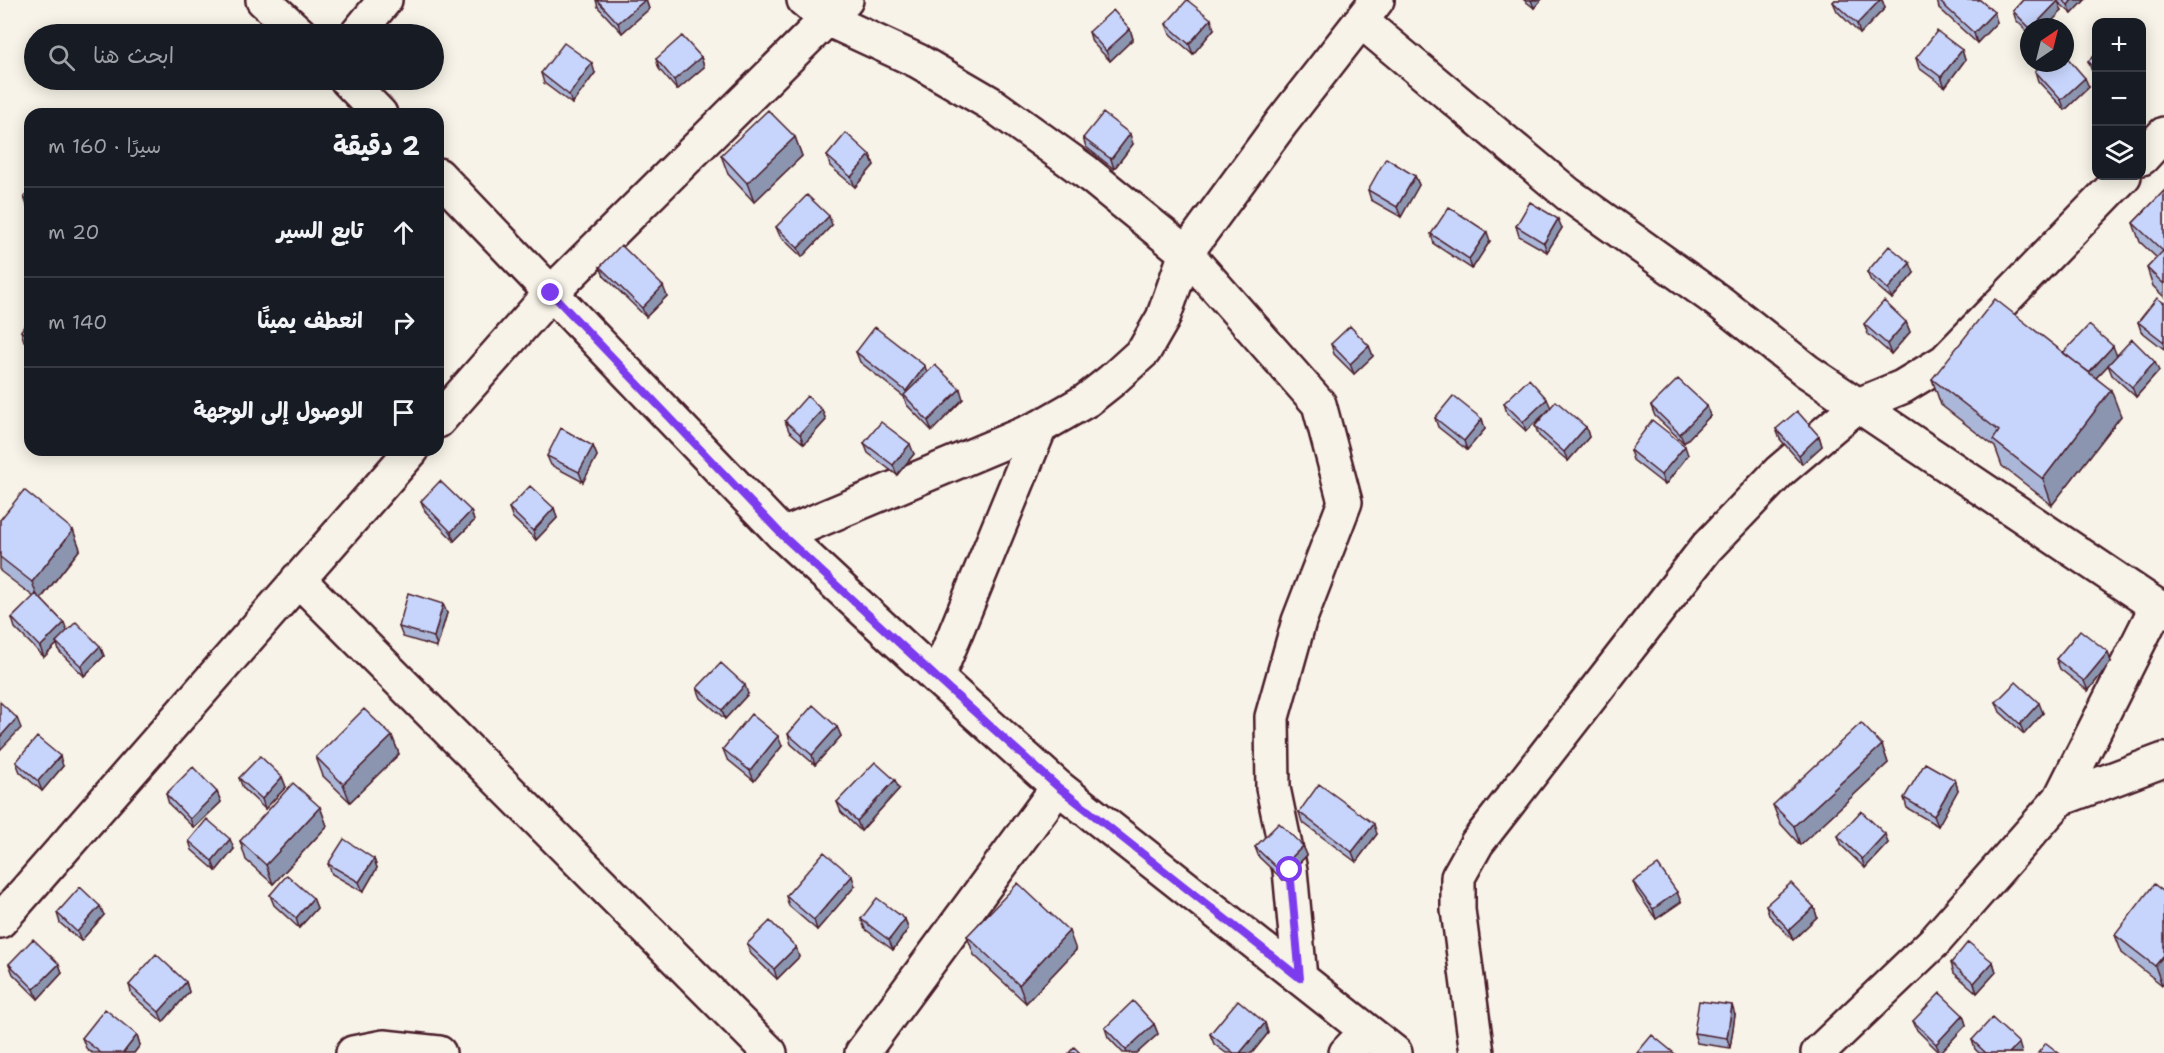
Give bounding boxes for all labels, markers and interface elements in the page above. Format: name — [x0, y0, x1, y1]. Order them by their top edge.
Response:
north arrow — [2020, 18, 2074, 72]
map controls — [2092, 18, 2146, 180]
button: + — [2092, 18, 2146, 72]
search box — [24, 24, 444, 90]
icon: search — [45, 41, 78, 74]
text: ابحث هنا — [93, 41, 174, 70]
button: − — [2092, 72, 2146, 126]
button: layers — [2092, 126, 2146, 180]
text: 2 دقيقة — [333, 128, 420, 163]
text: سيرًا · 160 m — [48, 133, 161, 159]
text: تابع السير — [277, 216, 363, 245]
icon: ahead — [387, 216, 420, 249]
text: 20 m — [48, 219, 99, 245]
route end — [537, 279, 563, 305]
text: انعطف يمينًا — [257, 306, 363, 335]
icon: right — [387, 306, 420, 339]
text: 140 m — [48, 309, 107, 335]
text: الوصول إلى الوجهة — [193, 396, 363, 425]
icon: arrive — [387, 396, 420, 429]
route start — [1276, 856, 1302, 882]

